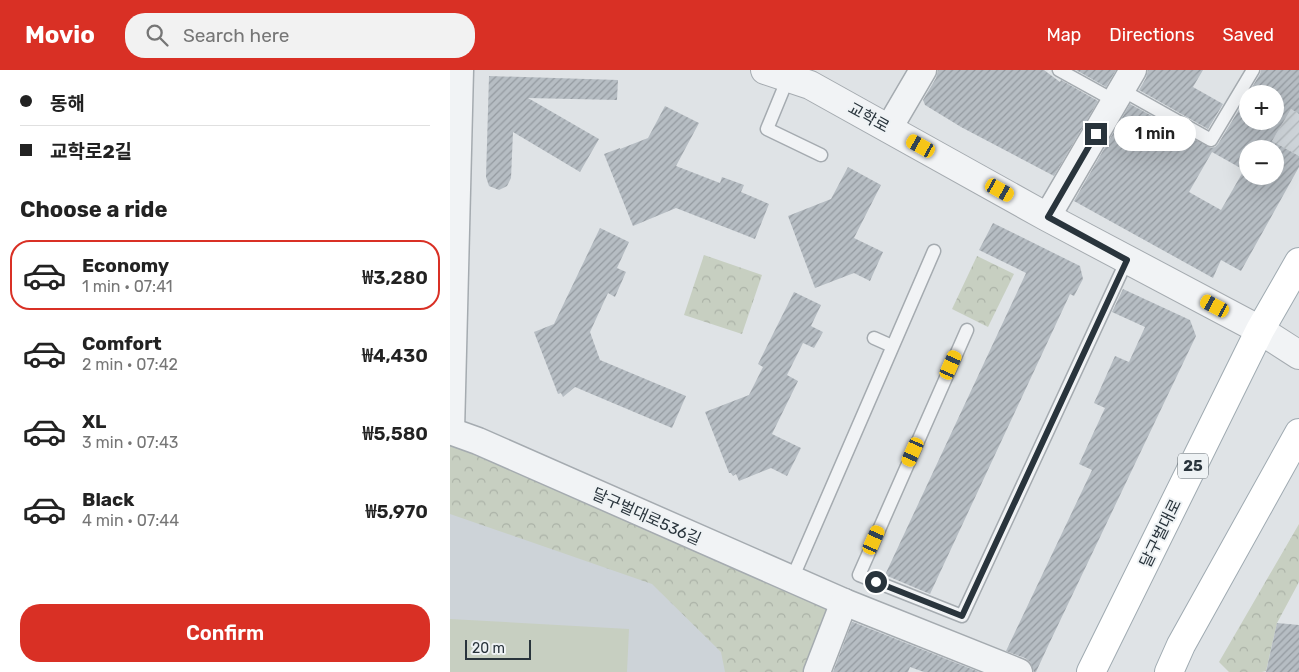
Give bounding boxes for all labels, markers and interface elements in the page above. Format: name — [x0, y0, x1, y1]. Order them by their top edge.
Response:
search box — [125, 13, 475, 58]
text: Movio — [25, 21, 95, 49]
icon: search — [143, 21, 171, 49]
text: Search here — [183, 24, 289, 47]
text: Map — [1046, 24, 1081, 46]
text: Directions — [1109, 24, 1195, 46]
text: Saved — [1223, 24, 1274, 46]
map controls — [1239, 85, 1284, 185]
button: + — [1239, 85, 1284, 130]
text: 동해 — [50, 92, 85, 115]
street label: 교학로 — [845, 98, 893, 137]
callout: 1 min — [1114, 116, 1196, 152]
route end — [1085, 123, 1107, 145]
text: 1 min — [1135, 124, 1175, 143]
car — [904, 132, 937, 160]
text: 교학로2길 — [50, 140, 132, 163]
button: − — [1239, 140, 1284, 185]
car — [983, 176, 1016, 204]
text: Choose a ride — [20, 196, 167, 223]
icon: car — [22, 253, 67, 298]
text: Economy — [82, 254, 169, 277]
text: ₩3,280 — [362, 266, 428, 289]
text: 1 min · 07:41 — [82, 277, 173, 296]
car — [1198, 292, 1231, 320]
icon: car — [22, 331, 67, 376]
text: Comfort — [82, 332, 162, 355]
text: ₩4,430 — [362, 344, 428, 367]
car — [938, 348, 963, 382]
text: 2 min · 07:42 — [82, 355, 178, 374]
icon: car — [22, 409, 67, 454]
text: XL — [82, 410, 106, 433]
text: ₩5,580 — [363, 422, 428, 445]
text: 3 min · 07:43 — [82, 433, 178, 452]
car — [900, 435, 925, 469]
road number: 25 — [1178, 454, 1208, 478]
street label: 달구벌대로536길 — [589, 484, 704, 549]
icon: car — [22, 487, 67, 532]
text: Black — [82, 488, 134, 511]
street label: 달구벌대로 — [1136, 496, 1185, 570]
text: ₩5,970 — [365, 500, 428, 523]
text: 4 min · 07:44 — [82, 511, 179, 530]
car — [861, 523, 886, 557]
route start — [865, 571, 887, 593]
button: Confirm — [20, 604, 430, 662]
scale bar — [465, 637, 531, 660]
text: 20 m — [472, 640, 505, 657]

